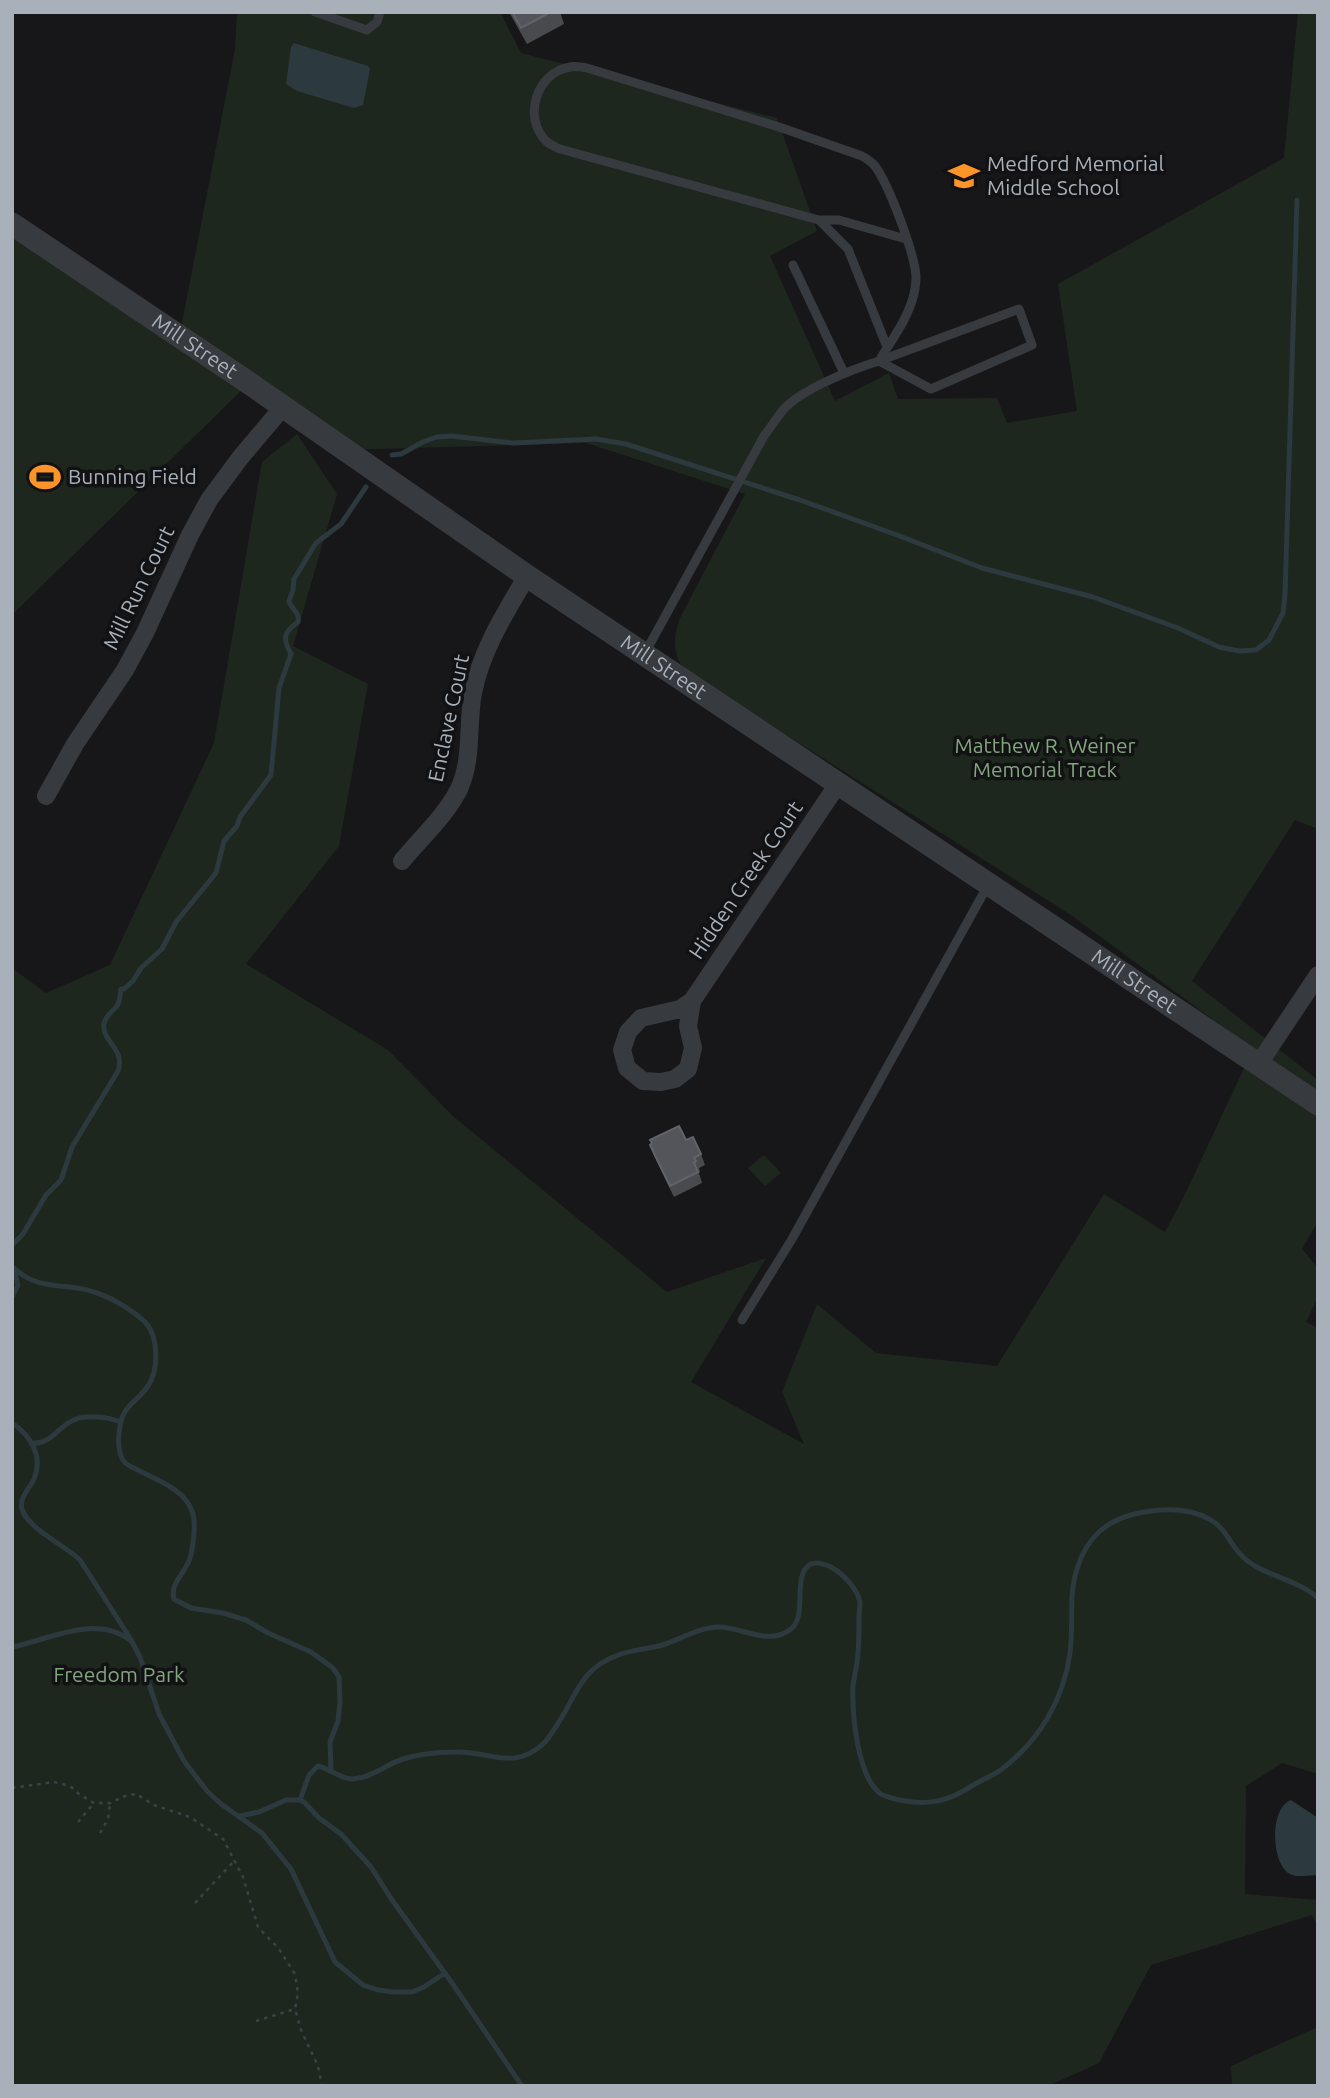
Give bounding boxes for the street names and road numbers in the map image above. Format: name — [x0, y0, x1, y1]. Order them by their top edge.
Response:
street label: Mill Street — [148, 309, 243, 383]
street label: Mill Run Court — [98, 522, 178, 653]
street label: Mill Street — [617, 629, 711, 703]
street label: Enclave Court — [423, 652, 473, 784]
street label: Hidden Creek Court — [683, 796, 807, 963]
street label: Mill Street — [1087, 943, 1182, 1018]

